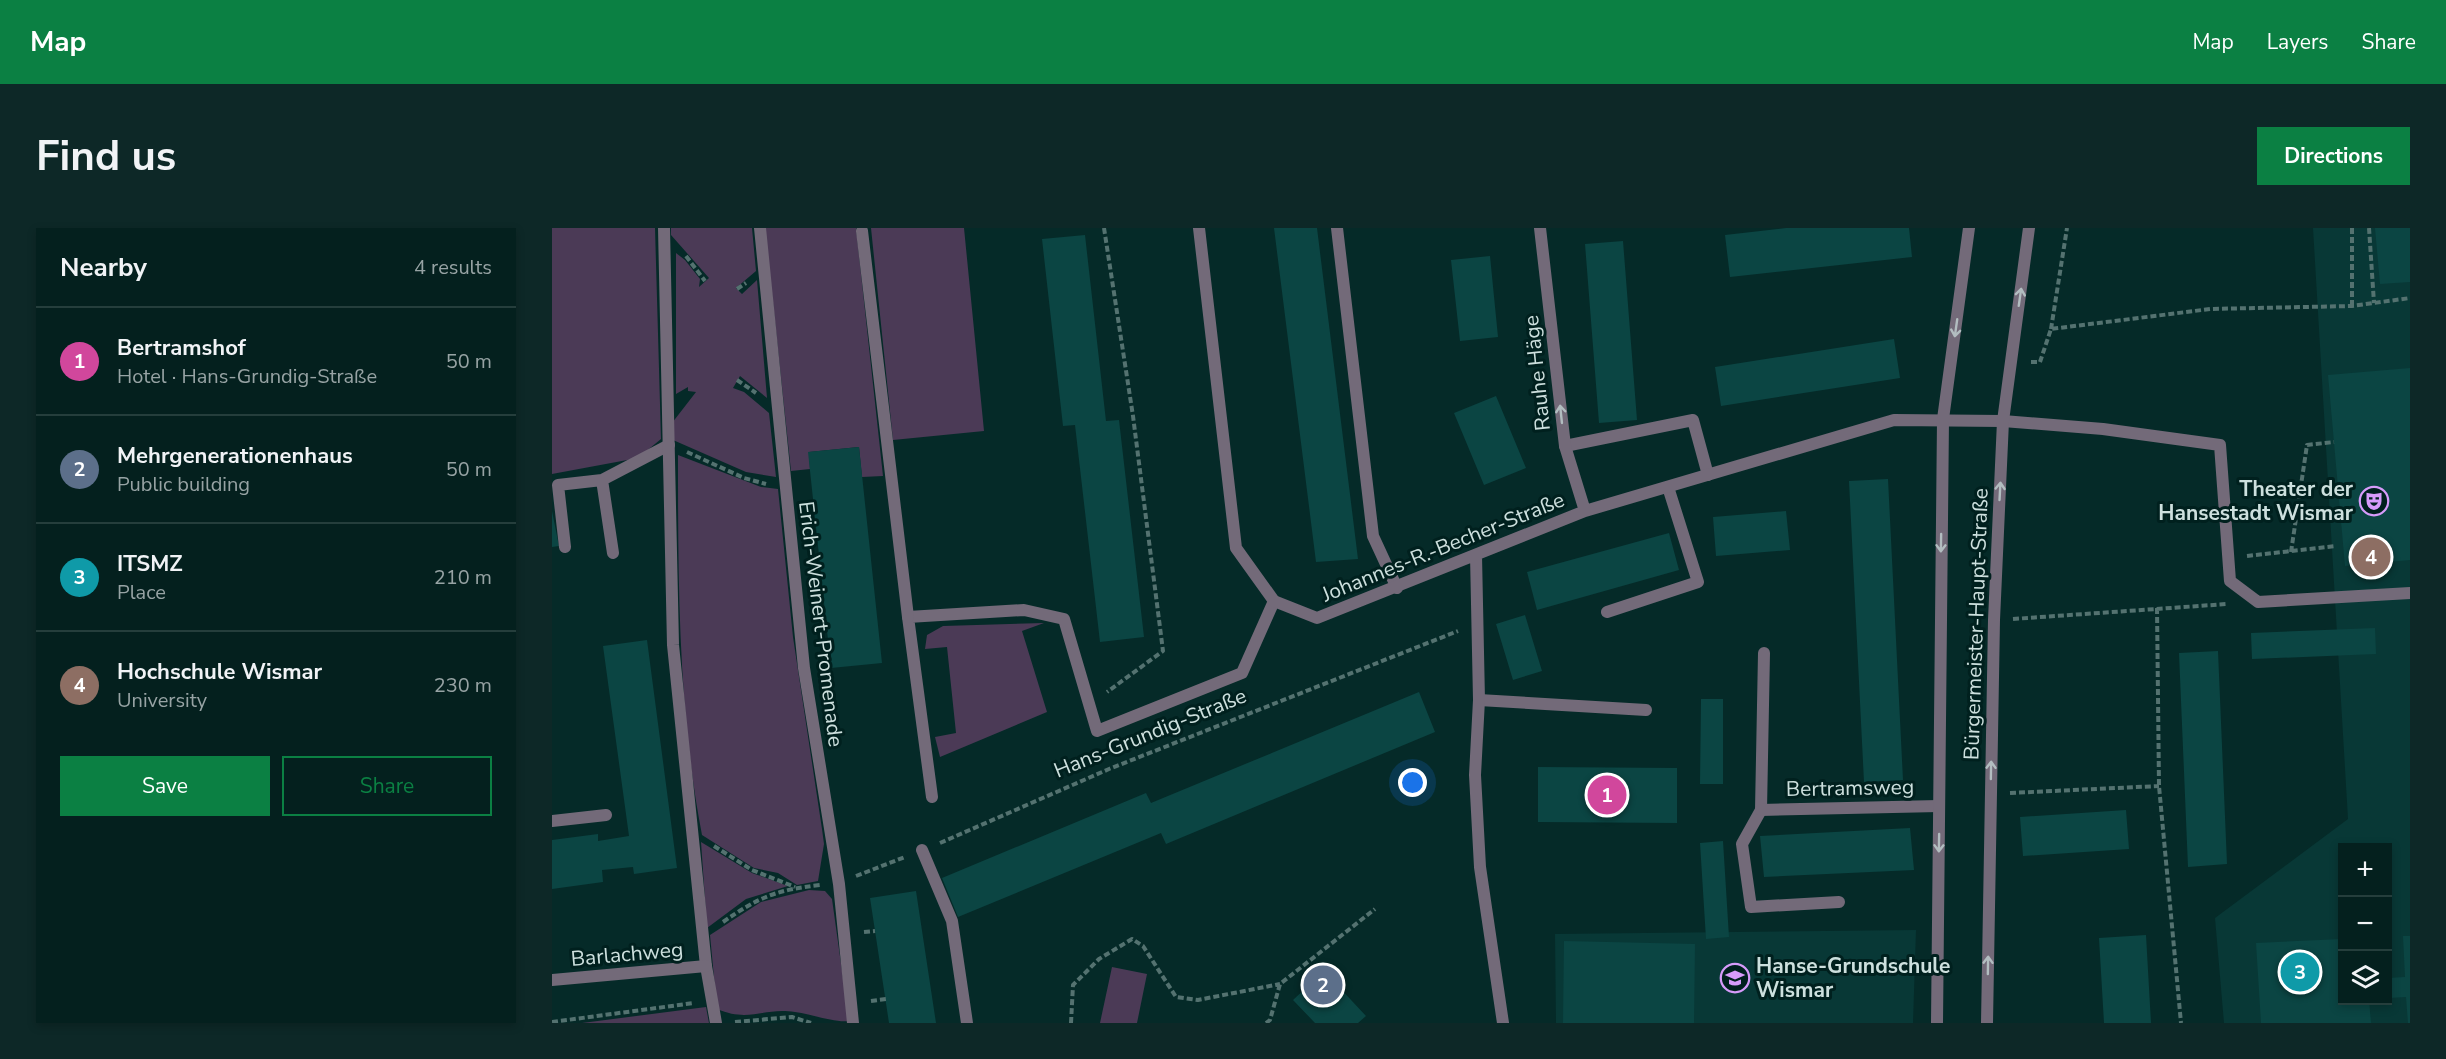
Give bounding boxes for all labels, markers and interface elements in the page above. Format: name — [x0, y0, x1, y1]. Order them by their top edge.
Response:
text: Map — [30, 23, 86, 61]
text: Map — [2192, 28, 2234, 56]
text: Layers — [2267, 28, 2328, 56]
text: Share — [2361, 28, 2416, 56]
button: Directions — [2257, 127, 2410, 185]
text: Find us — [36, 128, 176, 185]
text: Nearby — [60, 250, 147, 285]
text: 4 results — [414, 254, 492, 281]
one-way arrow — [2014, 287, 2025, 307]
street label: Rauhe Häge — [1517, 314, 1557, 432]
one-way arrow — [1950, 317, 1961, 337]
text: Bertramshof — [117, 333, 246, 363]
text: 1 — [74, 348, 86, 375]
text: 50 m — [446, 348, 492, 375]
text: Hotel · Hans-Grundig-Straße — [117, 363, 377, 390]
one-way arrow — [1556, 404, 1567, 424]
text: Mehrgenerationenhaus — [117, 441, 353, 471]
text: 2 — [74, 456, 86, 483]
text: 50 m — [446, 456, 492, 483]
text: Public building — [117, 471, 250, 498]
place label: Theater der Hansestadt Wismar — [2158, 475, 2354, 527]
one-way arrow — [1994, 481, 2005, 501]
street label: Johannes-R.-Becher-Straße — [1317, 485, 1568, 609]
theatre icon: Theater der Hansestadt Wismar — [2358, 485, 2390, 517]
street label: Bürgermeister-Haupt-Straße — [1957, 487, 1995, 761]
street label: Erich-Weinert-Promenade — [792, 500, 850, 748]
one-way arrow — [1935, 532, 1947, 552]
pin: 4 — [2352, 534, 2390, 580]
text: ITSMZ — [117, 549, 183, 579]
text: 3 — [74, 564, 86, 591]
text: 210 m — [434, 564, 492, 591]
text: Place — [117, 579, 166, 606]
text: Hochschule Wismar — [117, 657, 322, 687]
text: 4 — [74, 672, 86, 699]
text: 230 m — [434, 672, 492, 699]
street label: Hans-Grundig-Straße — [1050, 682, 1250, 784]
text: University — [117, 687, 207, 714]
button: Save — [60, 756, 270, 816]
button: Share — [282, 756, 492, 816]
one-way arrow — [1985, 760, 1997, 780]
your location — [1398, 768, 1427, 797]
pin: 1 — [1588, 772, 1626, 818]
street label: Bertramsweg — [1786, 773, 1914, 803]
one-way arrow — [1933, 832, 1945, 852]
map controls — [2338, 843, 2392, 1005]
button: + — [2338, 843, 2392, 897]
button: − — [2338, 897, 2392, 951]
street label: Barlachweg — [570, 935, 684, 973]
pin: 3 — [2280, 950, 2320, 994]
button: layers — [2338, 951, 2392, 1005]
place label: Hanse-Grundschule Wismar — [1756, 952, 1950, 1004]
one-way arrow — [1982, 955, 1994, 975]
pin: 2 — [1304, 962, 1342, 1008]
school or university icon: Hanse-Grundschule Wismar — [1719, 962, 1751, 994]

